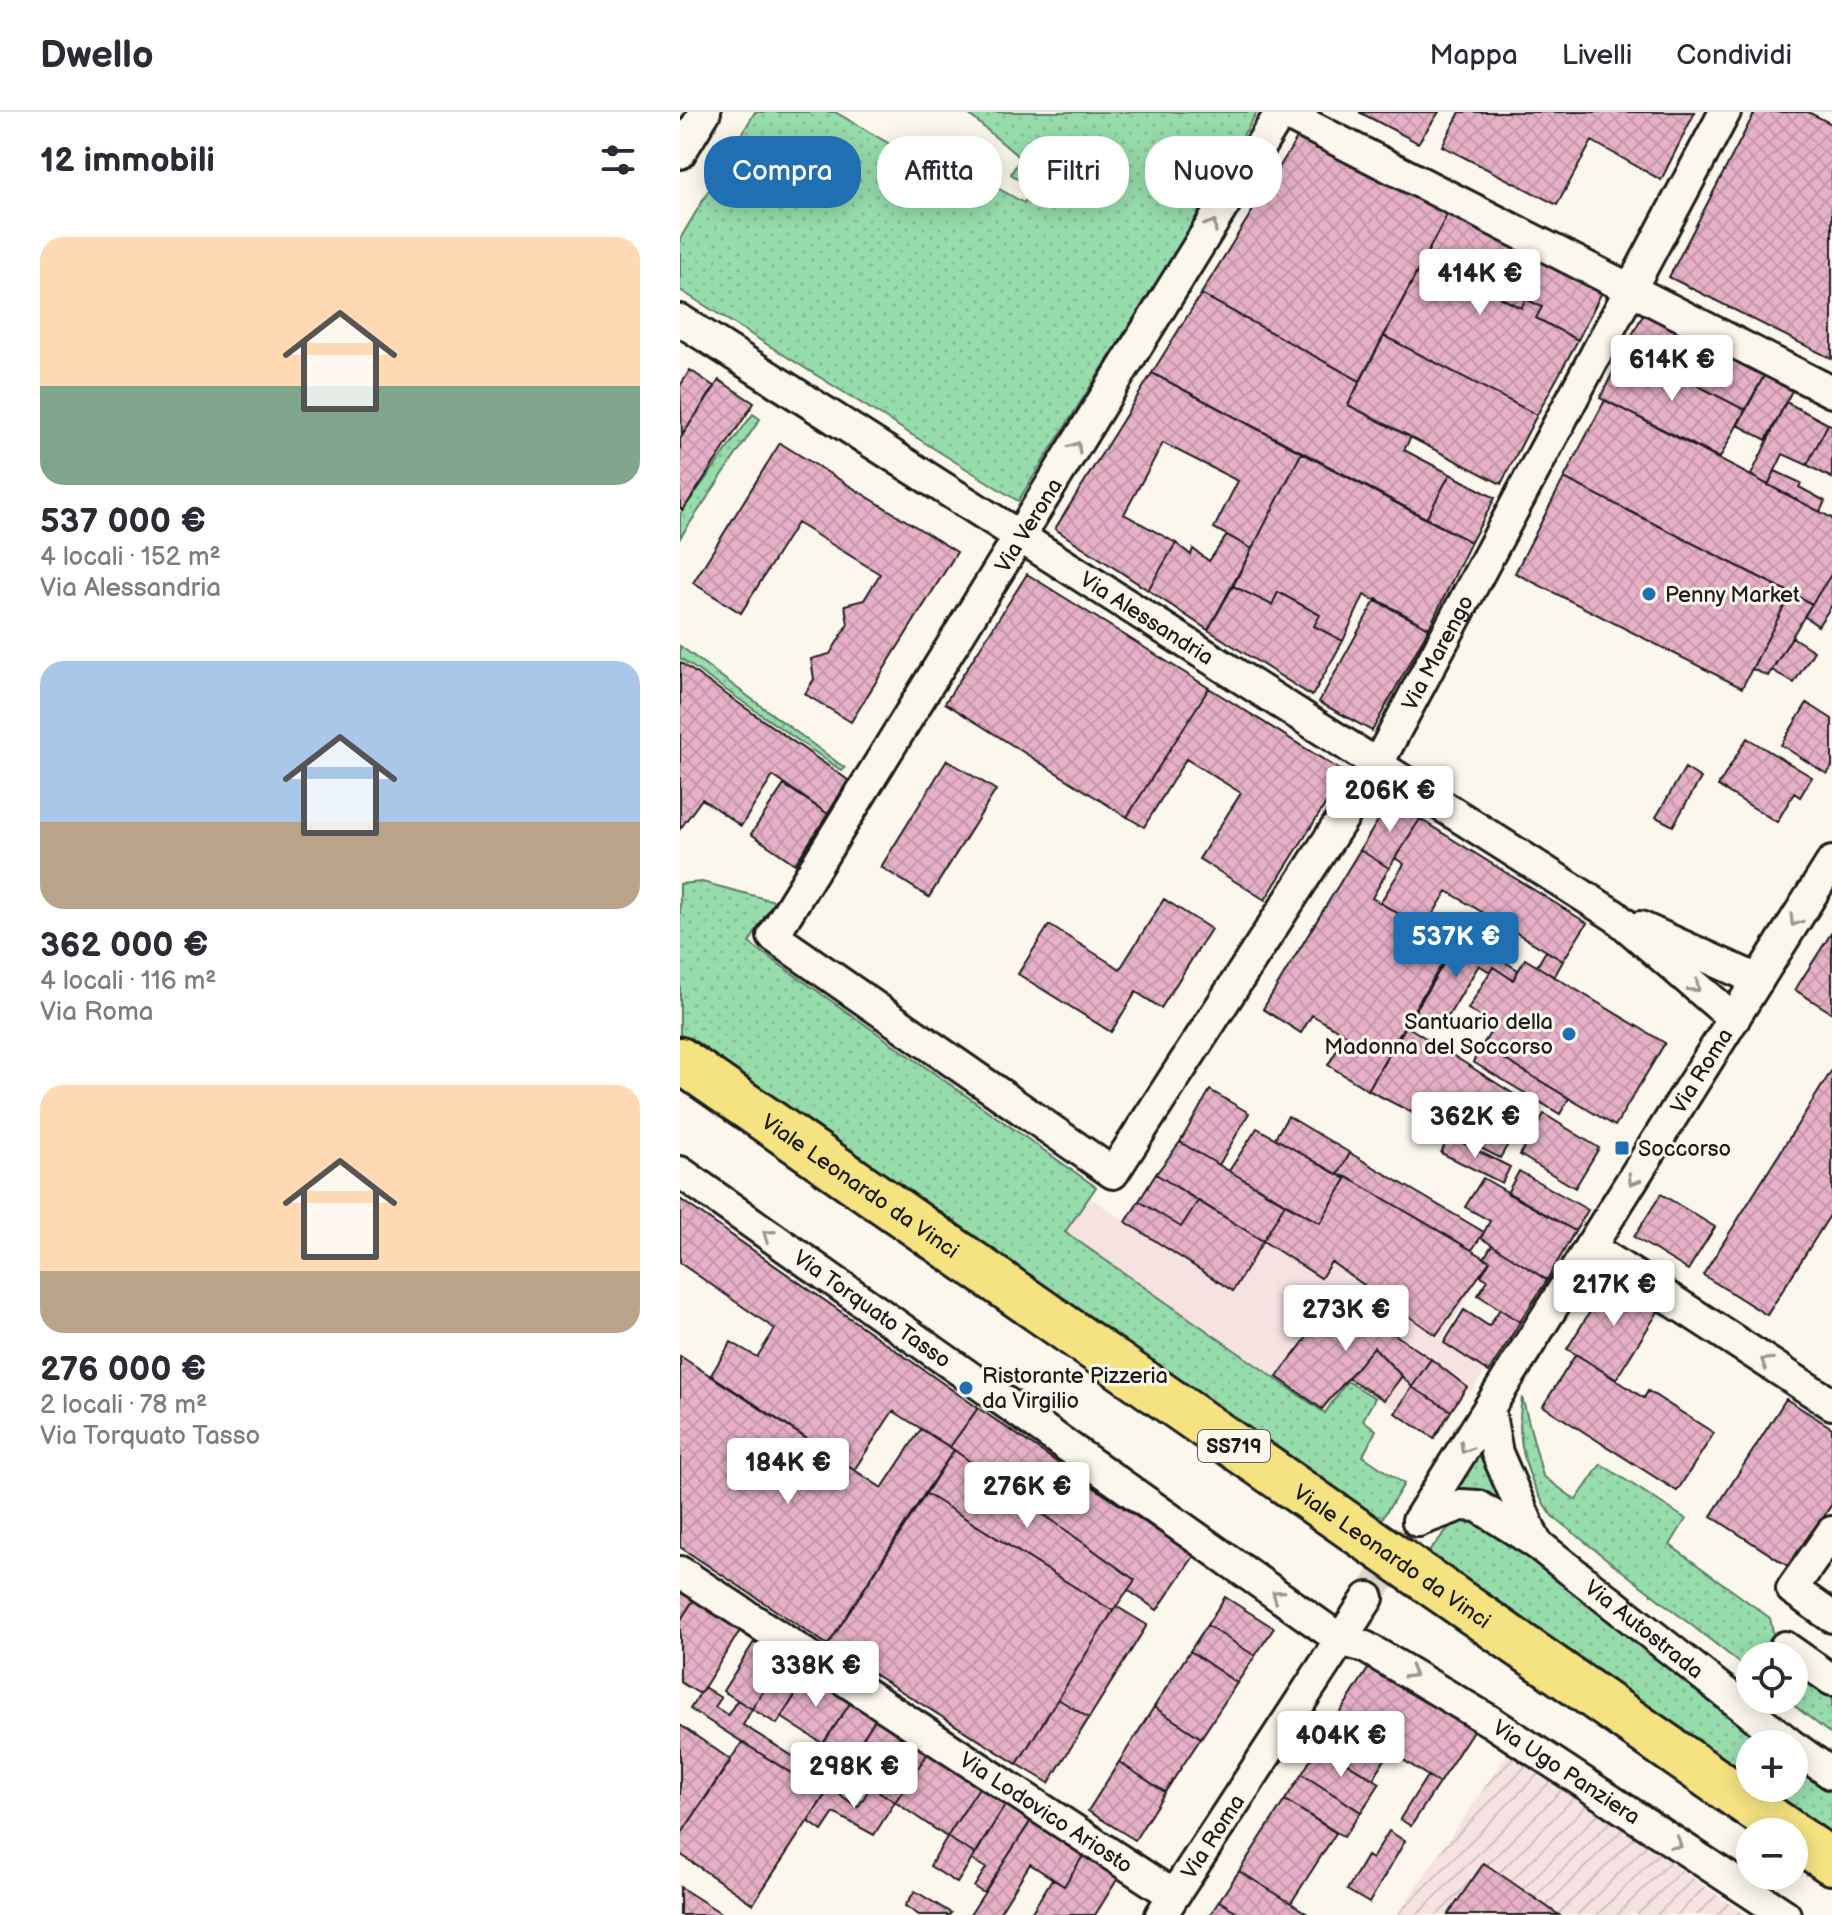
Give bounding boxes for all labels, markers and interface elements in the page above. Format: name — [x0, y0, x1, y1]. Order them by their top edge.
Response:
text: Dwello — [40, 33, 154, 78]
text: Mappa — [1429, 39, 1518, 72]
text: Livelli — [1562, 39, 1632, 72]
text: Condividi — [1676, 39, 1792, 72]
chip: Compra — [704, 136, 861, 208]
chip: Affitta — [877, 136, 1002, 208]
chip: Filtri — [1018, 136, 1129, 208]
chip: Nuovo — [1145, 136, 1282, 208]
icon: filters — [596, 138, 640, 182]
text: 12 immobili — [40, 140, 215, 181]
one-way arrow — [1202, 219, 1218, 234]
pin: 414K € — [1415, 249, 1545, 317]
text: 414K € — [1437, 259, 1523, 290]
icon: home — [268, 289, 412, 433]
pin: 614K € — [1607, 335, 1737, 403]
text: 614K € — [1629, 345, 1715, 376]
one-way arrow — [1066, 441, 1082, 456]
street label: Via Verona — [990, 474, 1069, 578]
text: 537 000 € — [40, 501, 206, 542]
text: 4 locali · 152 m² — [40, 542, 221, 573]
street label: Via Alessandria — [1074, 566, 1218, 672]
text: Via Alessandria — [40, 573, 221, 604]
place label: Penny Market — [1665, 582, 1800, 609]
marker: Penny Market — [1640, 585, 1658, 603]
street label: Via Marengo — [1397, 591, 1480, 715]
icon: home — [268, 713, 412, 857]
pin: 206K € — [1325, 766, 1455, 834]
text: 206K € — [1344, 776, 1436, 807]
pin: 537K € — [1391, 912, 1521, 980]
one-way arrow — [1790, 912, 1805, 927]
text: 537K € — [1412, 922, 1500, 953]
text: 362 000 € — [40, 925, 208, 966]
text: 4 locali · 116 m² — [40, 966, 216, 997]
one-way arrow — [1685, 977, 1700, 991]
text: Via Roma — [40, 997, 153, 1028]
place label: Santuario della Madonna del Soccorso — [1324, 1009, 1553, 1061]
street label: Via Roma — [1665, 1023, 1739, 1119]
marker: Santuario della Madonna del Soccorso — [1560, 1025, 1578, 1043]
pin: 362K € — [1410, 1092, 1540, 1160]
text: 362K € — [1430, 1102, 1520, 1133]
street label: Viale Leonardo da Vinci — [756, 1109, 964, 1265]
place label: Soccorso — [1638, 1136, 1731, 1163]
icon: home — [268, 1137, 412, 1281]
marker: Soccorso — [1613, 1139, 1631, 1157]
one-way arrow — [1627, 1171, 1642, 1186]
one-way arrow — [762, 1230, 776, 1244]
street label: Via Torquato Tasso — [788, 1245, 956, 1375]
pin: 217K € — [1549, 1260, 1679, 1328]
text: 217K € — [1572, 1270, 1656, 1301]
pin: 273K € — [1281, 1285, 1411, 1353]
text: 273K € — [1302, 1295, 1390, 1326]
text: 276 000 € — [40, 1349, 206, 1390]
one-way arrow — [1761, 1357, 1775, 1372]
place label: Ristorante Pizzeria da Virgilio — [982, 1363, 1168, 1415]
marker: Ristorante Pizzeria da Virgilio — [957, 1379, 975, 1397]
text: 2 locali · 78 m² — [40, 1390, 207, 1421]
text: Via Torquato Tasso — [40, 1421, 260, 1452]
road number: SS719 — [1198, 1430, 1270, 1462]
pin: 184K € — [723, 1438, 853, 1506]
one-way arrow — [1459, 1439, 1474, 1454]
text: 184K € — [745, 1448, 831, 1479]
pin: 276K € — [962, 1462, 1092, 1530]
text: 276K € — [982, 1472, 1072, 1503]
street label: Viale Leonardo da Vinci — [1288, 1479, 1495, 1635]
street label: Via Autostrada — [1579, 1575, 1708, 1685]
one-way arrow — [1271, 1590, 1286, 1605]
pin: 338K € — [751, 1641, 881, 1709]
map controls — [1736, 1642, 1808, 1890]
button: locate — [1736, 1642, 1808, 1714]
text: 338K € — [771, 1651, 861, 1682]
one-way arrow — [1402, 1664, 1417, 1679]
pin: 404K € — [1276, 1711, 1406, 1779]
street label: Via Ugo Panziera — [1487, 1714, 1645, 1831]
text: 404K € — [1295, 1721, 1387, 1752]
button: + — [1736, 1730, 1808, 1802]
pin: 298K € — [789, 1742, 919, 1810]
street label: Via Lodovico Ariosto — [954, 1747, 1137, 1880]
text: 298K € — [809, 1752, 899, 1783]
street label: Via Roma — [1176, 1790, 1251, 1885]
button: − — [1736, 1818, 1808, 1890]
one-way arrow — [1668, 1834, 1683, 1849]

